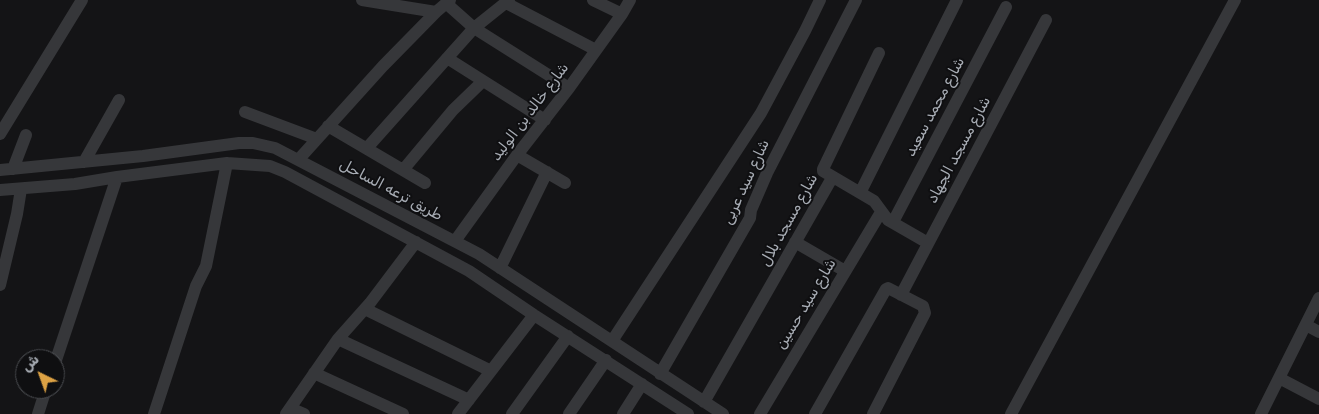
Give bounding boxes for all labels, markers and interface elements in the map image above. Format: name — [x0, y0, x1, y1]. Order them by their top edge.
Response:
street label: شارع محمد سعيد — [901, 54, 969, 160]
street label: شارع خالد بن الوليد — [487, 59, 573, 165]
street label: شارع مسجد الجهاد — [923, 94, 995, 206]
street label: شارع سيد عربى — [718, 137, 774, 227]
street label: طريق ترعه الساحل — [336, 155, 446, 225]
street label: شارع مسجد بلال — [756, 171, 822, 269]
street label: شارع سيد حسين — [772, 256, 840, 352]
north arrow — [15, 349, 65, 399]
text: ش — [18, 351, 43, 375]

